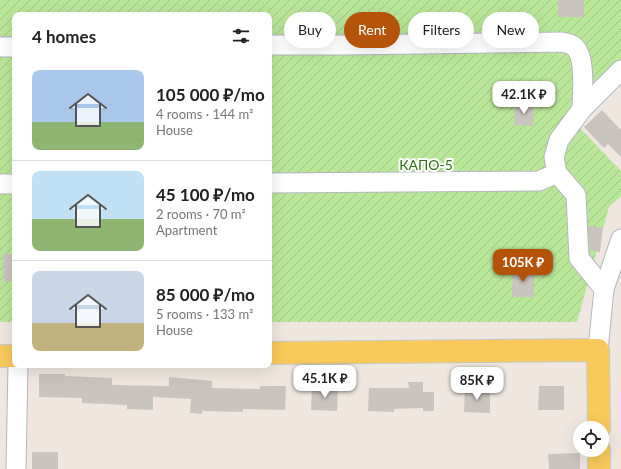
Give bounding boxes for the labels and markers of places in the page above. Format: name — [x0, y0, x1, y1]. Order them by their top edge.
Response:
pin: 42.1K ₽ — [487, 81, 561, 115]
pin: 105K ₽ — [490, 249, 556, 283]
pin: 45.1K ₽ — [288, 365, 362, 399]
pin: 85K ₽ — [449, 367, 505, 401]

